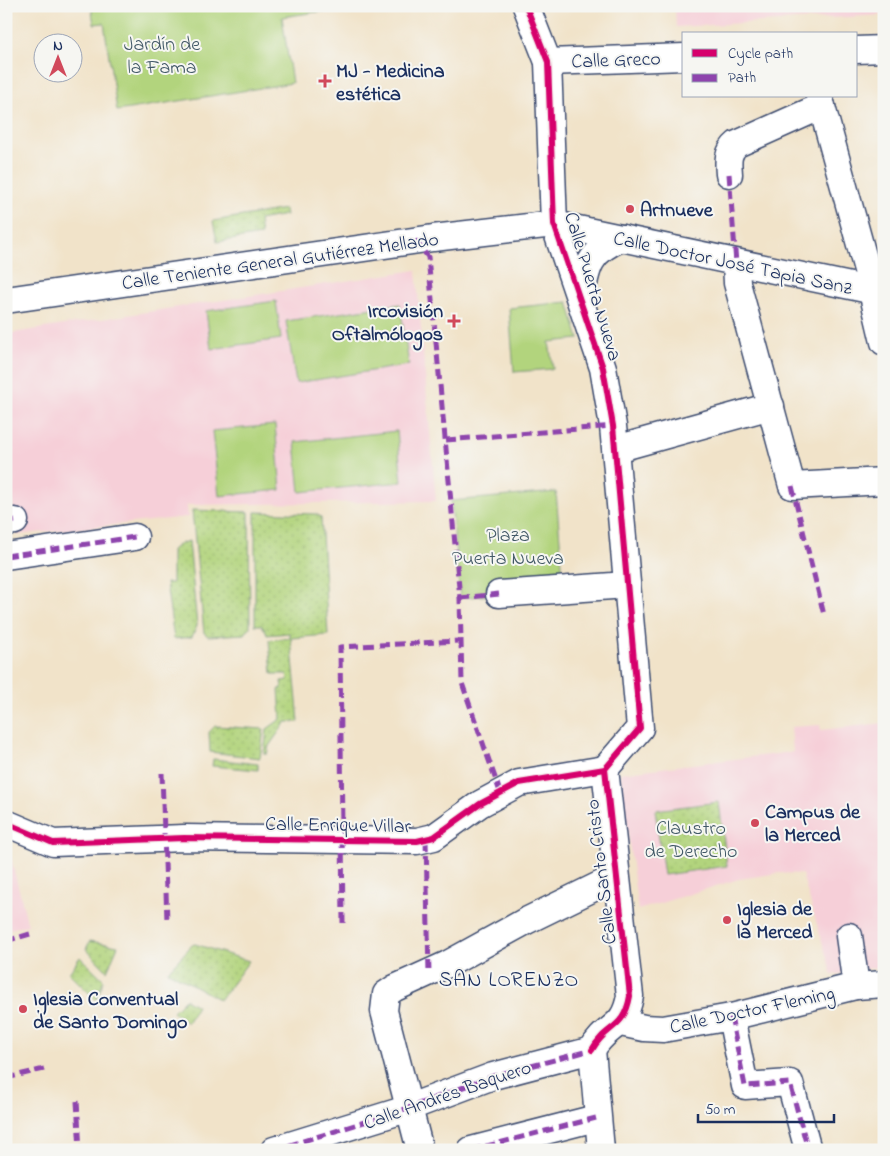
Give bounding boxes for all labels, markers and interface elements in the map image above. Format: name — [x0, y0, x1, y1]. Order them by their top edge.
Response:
park label: Jardín de la Fama — [124, 31, 200, 83]
north arrow — [32, 32, 82, 82]
legend — [682, 32, 858, 98]
text: N — [53, 36, 63, 57]
text: Cycle path — [728, 43, 793, 66]
street label: Calle Greco — [571, 45, 661, 78]
place label: MJ - Medicina estética — [336, 58, 445, 110]
text: Path — [728, 67, 756, 89]
marker: MJ - Medicina estética — [318, 74, 332, 88]
place label: Artnueve — [640, 197, 714, 226]
marker: Artnueve — [624, 203, 636, 215]
street label: Calle Puerta Nueva — [555, 209, 628, 365]
street label: Calle Doctor José Tapia Sanz — [610, 225, 855, 304]
street label: Calle Teniente General Gutiérrez Mellado — [120, 226, 441, 299]
place label: Ircovisión Oftalmólogos — [332, 298, 443, 351]
marker: Ircovisión Oftalmólogos — [447, 314, 461, 328]
park label: Plaza Puerta Nueva — [452, 522, 564, 574]
street label: Calle Santo Cristo — [579, 797, 626, 946]
place label: Campus de la Merced — [765, 799, 861, 851]
street label: Calle Enrique Villar — [265, 811, 412, 842]
park label: Claustro de Derecho — [645, 815, 737, 867]
marker: Campus de la Merced — [749, 817, 761, 829]
place label: Iglesia de la Merced — [737, 896, 813, 948]
marker: Iglesia de la Merced — [721, 914, 733, 926]
district label: SAN LORENZO — [439, 966, 579, 996]
street label: Calle Doctor Fleming — [667, 980, 838, 1044]
place label: Iglesia Conventual de Santo Domingo — [33, 986, 187, 1039]
marker: Iglesia Conventual de Santo Domingo — [17, 1003, 29, 1015]
street label: Calle Andrés Baquero — [360, 1054, 536, 1139]
scale bar — [698, 1091, 834, 1123]
text: 50 m — [705, 1099, 736, 1121]

